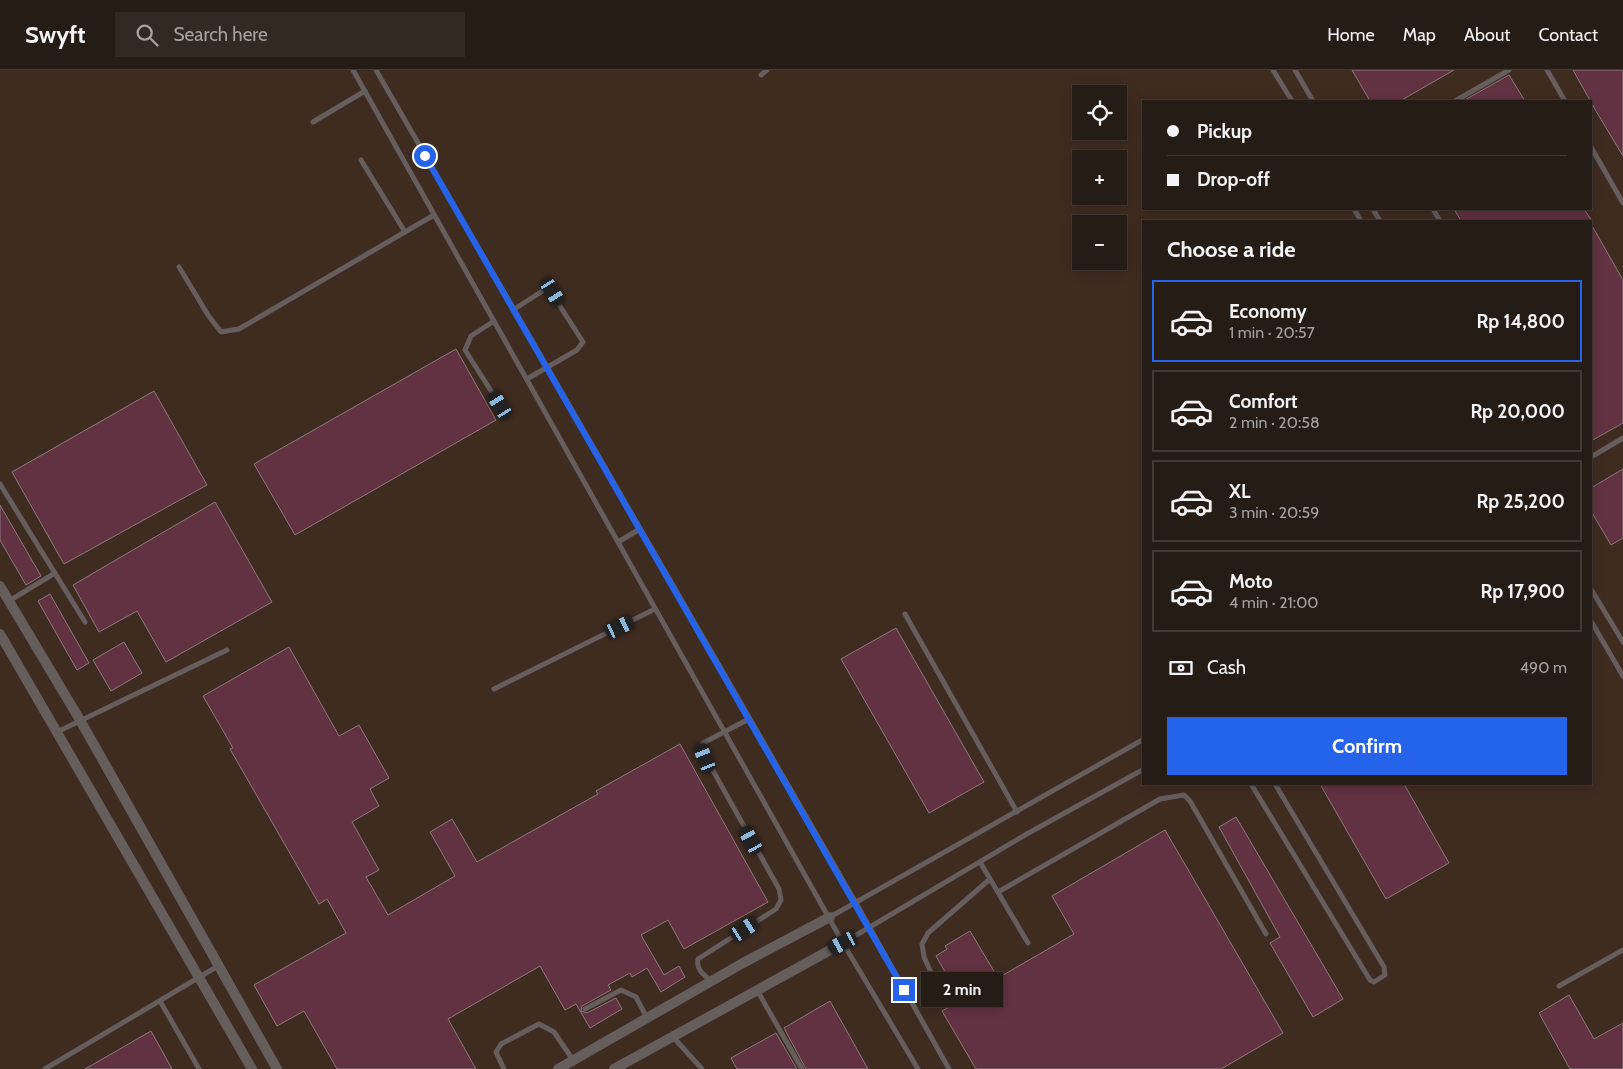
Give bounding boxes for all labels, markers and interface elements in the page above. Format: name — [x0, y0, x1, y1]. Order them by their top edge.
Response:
search box — [115, 12, 465, 57]
text: Swyft — [25, 20, 85, 49]
icon: search — [133, 21, 161, 49]
text: Search here — [173, 23, 268, 46]
text: Home — [1327, 24, 1375, 46]
text: Map — [1403, 24, 1436, 46]
text: About — [1464, 24, 1510, 46]
text: Contact — [1538, 24, 1598, 46]
map controls — [1072, 85, 1127, 270]
button: locate — [1072, 85, 1127, 140]
text: Pickup — [1197, 120, 1252, 143]
route start — [414, 145, 436, 167]
button: + — [1072, 150, 1127, 205]
text: Drop-off — [1197, 168, 1270, 191]
button: − — [1072, 215, 1127, 270]
text: Choose a ride — [1167, 236, 1296, 263]
car — [538, 275, 567, 309]
icon: car — [1169, 299, 1214, 344]
text: Economy — [1229, 300, 1307, 323]
text: Rp 14,800 — [1477, 310, 1565, 333]
text: 1 min · 20:57 — [1229, 323, 1315, 342]
car — [485, 388, 514, 422]
icon: car — [1169, 389, 1214, 434]
text: Comfort — [1229, 390, 1298, 413]
text: Rp 20,000 — [1470, 400, 1565, 423]
text: 2 min · 20:58 — [1229, 413, 1320, 432]
icon: car — [1169, 479, 1214, 524]
text: XL — [1229, 480, 1250, 503]
text: Rp 25,200 — [1477, 490, 1565, 513]
text: 3 min · 20:59 — [1229, 503, 1319, 522]
icon: car — [1169, 569, 1214, 614]
text: Moto — [1229, 570, 1273, 593]
text: Rp 17,900 — [1480, 580, 1565, 603]
text: 4 min · 21:00 — [1229, 593, 1319, 612]
car — [603, 614, 636, 640]
icon: cash — [1167, 654, 1195, 682]
text: Cash — [1207, 656, 1246, 679]
text: 490 m — [1520, 658, 1567, 677]
button: Confirm — [1167, 717, 1567, 775]
car — [692, 741, 717, 775]
car — [737, 823, 764, 857]
car — [728, 915, 761, 943]
car — [826, 929, 859, 957]
callout: 2 min — [922, 972, 1004, 1008]
route end — [893, 979, 915, 1001]
text: 2 min — [943, 980, 981, 999]

